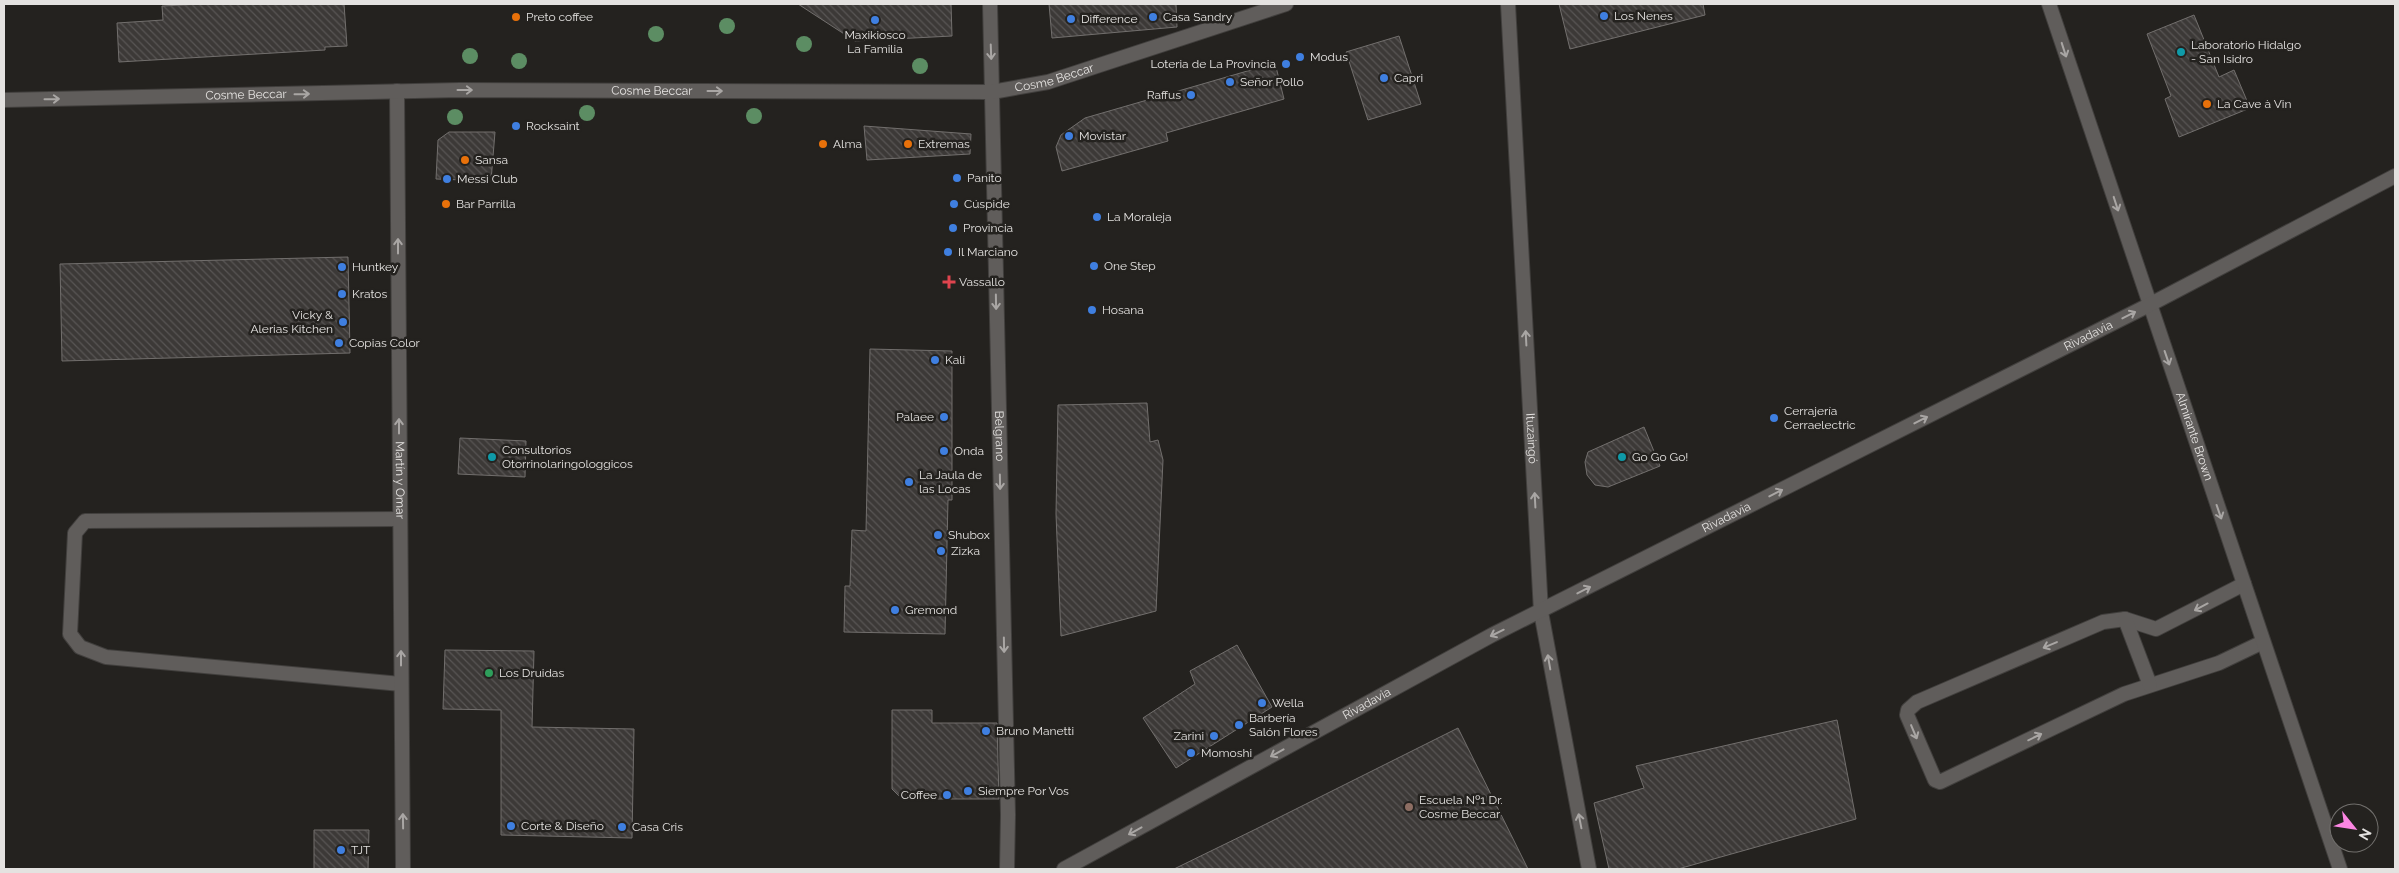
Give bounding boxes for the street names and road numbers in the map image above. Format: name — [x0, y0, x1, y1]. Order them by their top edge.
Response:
street label: Cosme Beccar — [1014, 60, 1096, 95]
street label: Cosme Beccar — [611, 84, 693, 98]
street label: Cosme Beccar — [205, 87, 287, 103]
street label: Rivadavia — [2062, 317, 2115, 354]
street label: Almirante Brown — [2173, 390, 2216, 482]
street label: Belgrano — [992, 410, 1007, 461]
street label: Ituzaingó — [1523, 413, 1540, 464]
street label: Martín y Omar — [393, 441, 407, 520]
street label: Rivadavia — [1700, 499, 1753, 535]
street label: Rivadavia — [1340, 685, 1393, 722]

